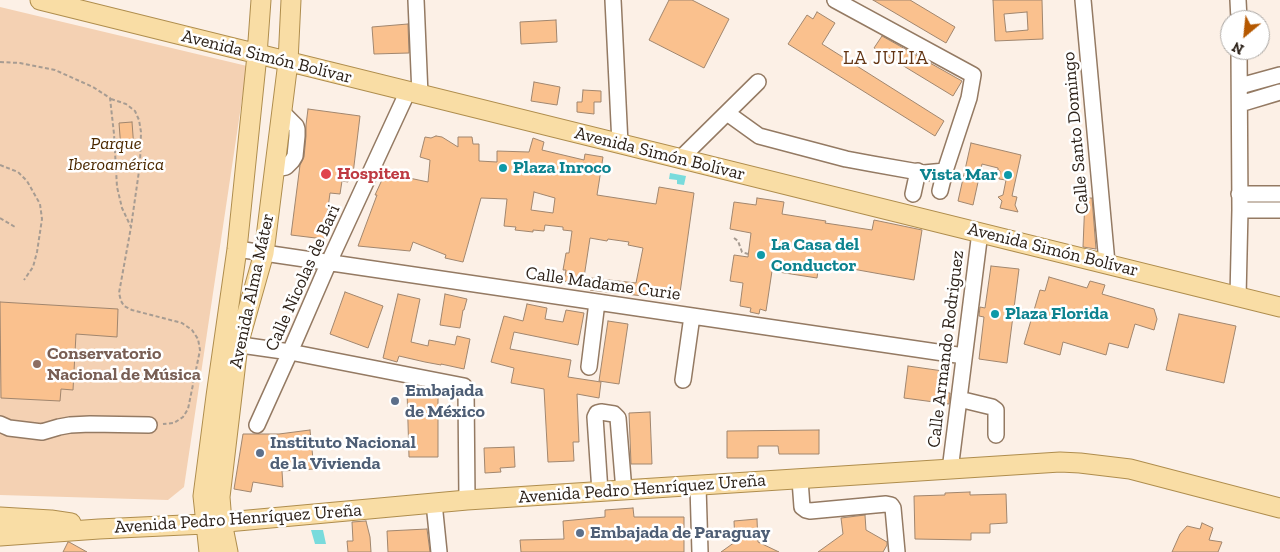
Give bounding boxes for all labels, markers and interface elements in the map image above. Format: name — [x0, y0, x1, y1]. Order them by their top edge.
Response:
north arrow — [1220, 10, 1270, 60]
street label: Avenida Simón Bolívar — [179, 25, 355, 89]
text: N — [1230, 38, 1247, 58]
district label: LA JULIA — [842, 48, 930, 70]
street label: Calle Santo Domingo — [1058, 51, 1094, 215]
street label: Avenida Simón Bolívar — [572, 122, 748, 186]
park label: Parque Iberoamérica — [68, 133, 164, 176]
place label: Plaza Inroco — [513, 157, 611, 179]
marker: Plaza Inroco — [497, 162, 509, 174]
place label: Hospiten — [337, 163, 410, 185]
place label: Vista Mar — [920, 164, 998, 186]
marker: Hospiten — [319, 167, 333, 181]
marker: Vista Mar — [1002, 169, 1014, 181]
street label: Calle Nicolas de Bari — [261, 201, 345, 355]
street label: Avenida Alma Máter — [225, 211, 279, 371]
street label: Avenida Simón Bolívar — [965, 218, 1141, 282]
place label: La Casa del Conductor — [771, 234, 859, 276]
marker: La Casa del Conductor — [755, 249, 767, 261]
street label: Calle Armando Rodriguez — [923, 249, 969, 449]
street label: Calle Madame Curie — [524, 262, 682, 306]
place label: Plaza Florida — [1005, 303, 1108, 325]
marker: Plaza Florida — [989, 308, 1001, 320]
place label: Conservatorio Nacional de Música — [47, 343, 201, 386]
marker: Conservatorio Nacional de Música — [31, 358, 43, 370]
place label: Embajada de México — [405, 380, 485, 422]
marker: Embajada de México — [389, 395, 401, 407]
place label: Instituto Nacional de la Vivienda — [270, 432, 416, 474]
marker: Instituto Nacional de la Vivienda — [254, 447, 266, 459]
street label: Avenida Pedro Henríquez Ureña — [518, 470, 766, 508]
street label: Avenida Pedro Henríquez Ureña — [114, 500, 362, 538]
place label: Embajada de Paraguay — [590, 522, 770, 544]
marker: Embajada de Paraguay — [574, 527, 586, 539]

